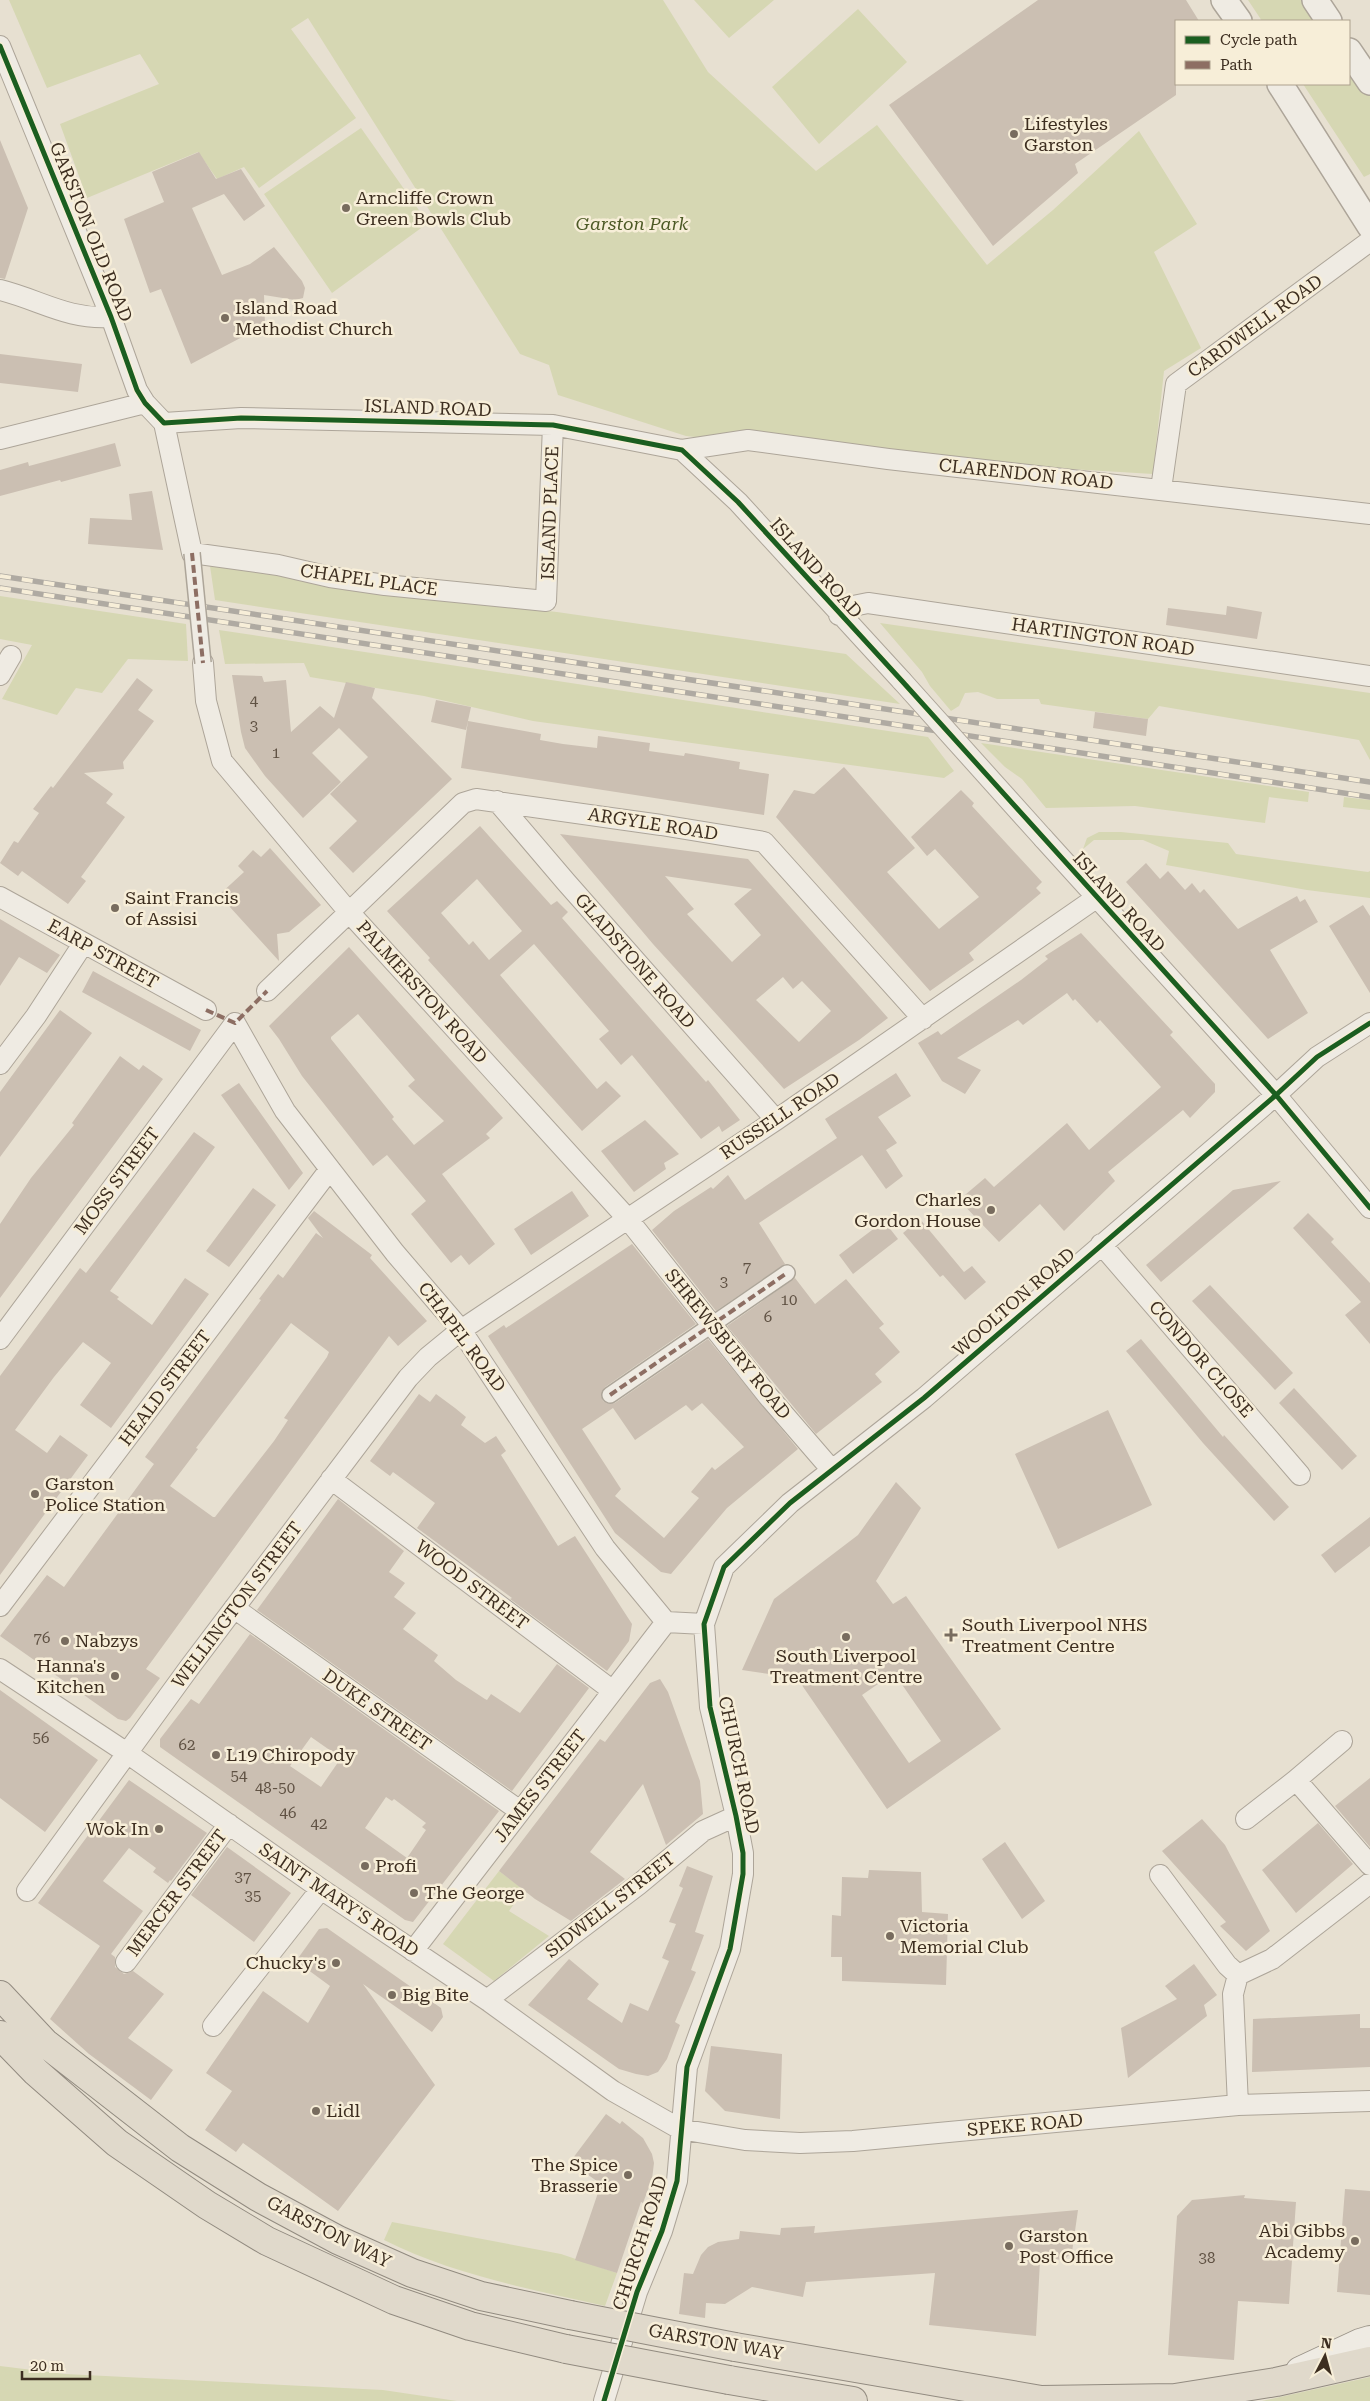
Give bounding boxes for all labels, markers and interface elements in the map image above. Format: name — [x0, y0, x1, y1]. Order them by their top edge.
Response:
legend — [1175, 20, 1350, 85]
text: Cycle path — [1220, 31, 1298, 49]
text: Path — [1220, 56, 1253, 74]
place label: Lifestyles Garston — [1024, 113, 1108, 155]
marker: Lifestyles Garston — [1008, 128, 1020, 140]
street label: GARSTON OLD ROAD — [46, 139, 137, 325]
place label: Arncliffe Crown Green Bowls Club — [356, 187, 511, 229]
marker: Arncliffe Crown Green Bowls Club — [340, 202, 352, 214]
park label: Garston Park — [576, 213, 689, 234]
street label: CARDWELL ROAD — [1183, 270, 1326, 381]
place label: Island Road Methodist Church — [235, 297, 393, 339]
marker: Island Road Methodist Church — [219, 312, 231, 324]
street label: ISLAND ROAD — [364, 395, 492, 420]
street label: ISLAND PLACE — [537, 446, 562, 580]
street label: CLARENDON ROAD — [938, 454, 1114, 493]
street label: ISLAND ROAD — [766, 513, 867, 622]
street label: CHAPEL PLACE — [299, 559, 439, 600]
street label: HARTINGTON ROAD — [1010, 613, 1196, 660]
house number: 4 — [250, 692, 259, 710]
house number: 3 — [250, 717, 258, 735]
house number: 1 — [272, 744, 280, 762]
street label: ARGYLE ROAD — [587, 803, 720, 844]
street label: ISLAND ROAD — [1069, 847, 1170, 956]
place label: Saint Francis of Assisi — [125, 887, 238, 929]
street label: GLADSTONE ROAD — [571, 889, 700, 1032]
marker: Saint Francis of Assisi — [109, 902, 121, 914]
street label: EARP STREET — [44, 915, 162, 993]
street label: PALMERSTON ROAD — [353, 916, 492, 1067]
street label: RUSSELL ROAD — [716, 1068, 844, 1163]
street label: MOSS STREET — [70, 1123, 164, 1238]
place label: Charles Gordon House — [854, 1189, 981, 1231]
marker: Charles Gordon House — [985, 1204, 997, 1216]
street label: WOOLTON ROAD — [948, 1243, 1079, 1360]
house number: 7 — [743, 1258, 751, 1276]
street label: SHREWSBURY ROAD — [661, 1264, 796, 1423]
house number: 3 — [720, 1273, 728, 1291]
street label: CHAPEL ROAD — [414, 1278, 511, 1396]
house number: 10 — [781, 1291, 797, 1309]
street label: CONDOR CLOSE — [1145, 1296, 1258, 1421]
house number: 6 — [764, 1308, 772, 1326]
street label: HEALD STREET — [114, 1326, 215, 1450]
place label: Garston Police Station — [45, 1473, 166, 1515]
marker: Garston Police Station — [29, 1488, 41, 1500]
street label: WELLINGTON STREET — [167, 1518, 306, 1692]
street label: WOOD STREET — [412, 1535, 533, 1634]
place label: South Liverpool NHS Treatment Centre — [962, 1614, 1148, 1656]
marker: South Liverpool NHS Treatment Centre — [944, 1628, 958, 1642]
house number: 76 — [34, 1629, 50, 1647]
place label: Nabzys — [75, 1630, 138, 1651]
marker: South Liverpool Treatment Centre — [840, 1631, 852, 1643]
marker: Nabzys — [59, 1635, 71, 1647]
place label: South Liverpool Treatment Centre — [770, 1645, 922, 1687]
place label: Hanna's Kitchen — [36, 1655, 105, 1697]
street label: DUKE STREET — [319, 1664, 436, 1755]
marker: Hanna's Kitchen — [109, 1670, 121, 1682]
street label: CHURCH ROAD — [715, 1694, 764, 1836]
street label: JAMES STREET — [489, 1725, 590, 1846]
house number: 56 — [33, 1729, 49, 1747]
house number: 62 — [179, 1736, 195, 1754]
place label: L19 Chiropody — [226, 1744, 356, 1765]
marker: L19 Chiropody — [210, 1749, 222, 1761]
house number: 54 — [231, 1767, 248, 1785]
house number: 48-50 — [255, 1779, 295, 1797]
house number: 46 — [280, 1804, 296, 1822]
house number: 42 — [311, 1815, 327, 1833]
place label: Wok In — [86, 1818, 149, 1839]
marker: Wok In — [153, 1823, 165, 1835]
street label: MERCER STREET — [122, 1825, 231, 1960]
street label: SAINT MARY'S ROAD — [255, 1838, 423, 1961]
street label: SIDWELL STREET — [541, 1847, 679, 1962]
place label: Profi — [375, 1855, 417, 1876]
marker: Profi — [359, 1860, 371, 1872]
house number: 37 — [235, 1868, 251, 1886]
place label: The George — [424, 1882, 524, 1903]
house number: 35 — [245, 1887, 261, 1905]
marker: The George — [408, 1887, 420, 1899]
place label: Victoria Memorial Club — [900, 1915, 1029, 1957]
marker: Victoria Memorial Club — [884, 1930, 896, 1942]
place label: Chucky's — [246, 1952, 326, 1973]
marker: Chucky's — [330, 1957, 342, 1969]
place label: Big Bite — [402, 1984, 469, 2005]
marker: Big Bite — [386, 1989, 398, 2001]
place label: Lidl — [326, 2100, 360, 2121]
marker: Lidl — [310, 2105, 322, 2117]
street label: SPEKE ROAD — [966, 2109, 1084, 2140]
place label: The Spice Brasserie — [531, 2154, 618, 2196]
marker: The Spice Brasserie — [622, 2169, 634, 2181]
street label: CHURCH ROAD — [608, 2173, 671, 2313]
street label: GARSTON WAY — [264, 2191, 395, 2272]
place label: Abi Gibbs Academy — [1259, 2220, 1345, 2262]
place label: Garston Post Office — [1019, 2225, 1113, 2267]
marker: Abi Gibbs Academy — [1349, 2235, 1361, 2247]
marker: Garston Post Office — [1003, 2240, 1015, 2252]
house number: 38 — [1199, 2249, 1215, 2267]
street label: GARSTON WAY — [647, 2319, 786, 2364]
north arrow — [1300, 2331, 1350, 2381]
text: N — [1320, 2335, 1333, 2352]
scale bar — [22, 2348, 90, 2380]
text: 20 m — [30, 2357, 65, 2375]

